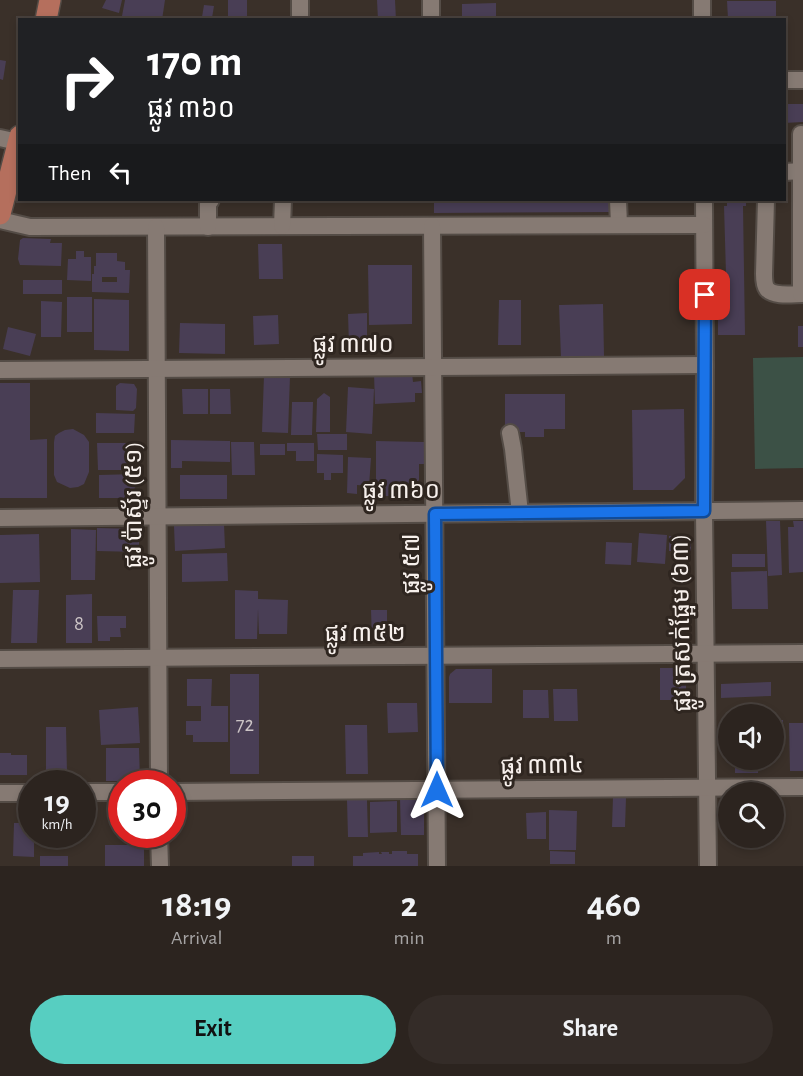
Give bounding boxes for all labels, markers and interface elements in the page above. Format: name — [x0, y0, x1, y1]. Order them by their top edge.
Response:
text: 170 m — [147, 41, 242, 83]
icon: right — [48, 42, 126, 120]
text: ផ្លូវ ៣៦០ — [147, 95, 235, 122]
icon: left — [104, 156, 137, 189]
text: Then — [48, 162, 92, 184]
pin — [679, 269, 730, 320]
icon: arrive — [688, 278, 721, 311]
street label: ផ្លូវ ៣៧០ — [312, 333, 394, 366]
street label: ផ្លូវ ប៉ាស្ទ័រ (៥១) — [120, 441, 155, 569]
street label: ផ្លូវ ៣៦០ — [362, 479, 440, 512]
street label: ផ្លូវ ៥៧ — [400, 533, 433, 595]
street label: ផ្លូវ ត្រសក់ផ្អែម (៦៣) — [666, 534, 705, 712]
house number: 8 — [74, 613, 84, 634]
street label: ផ្លូវ ៣៥២ — [325, 622, 405, 655]
map controls — [718, 704, 784, 848]
button: sound — [718, 704, 784, 770]
house number: 72 — [236, 714, 254, 735]
street label: ផ្លូវ ៣៣៤ — [500, 753, 584, 788]
position arrow — [405, 758, 469, 822]
speed limit sign: 30 — [108, 770, 186, 848]
button: search — [718, 782, 784, 848]
text: 19 — [44, 787, 70, 817]
text: km/h — [42, 817, 72, 832]
text: 18:19 — [162, 887, 231, 923]
text: 2 — [401, 887, 418, 923]
text: 460 — [587, 887, 641, 923]
text: Arrival — [171, 928, 222, 948]
text: min — [393, 928, 425, 948]
text: m — [606, 928, 622, 948]
button: Exit — [30, 995, 396, 1064]
button: Share — [408, 995, 773, 1064]

